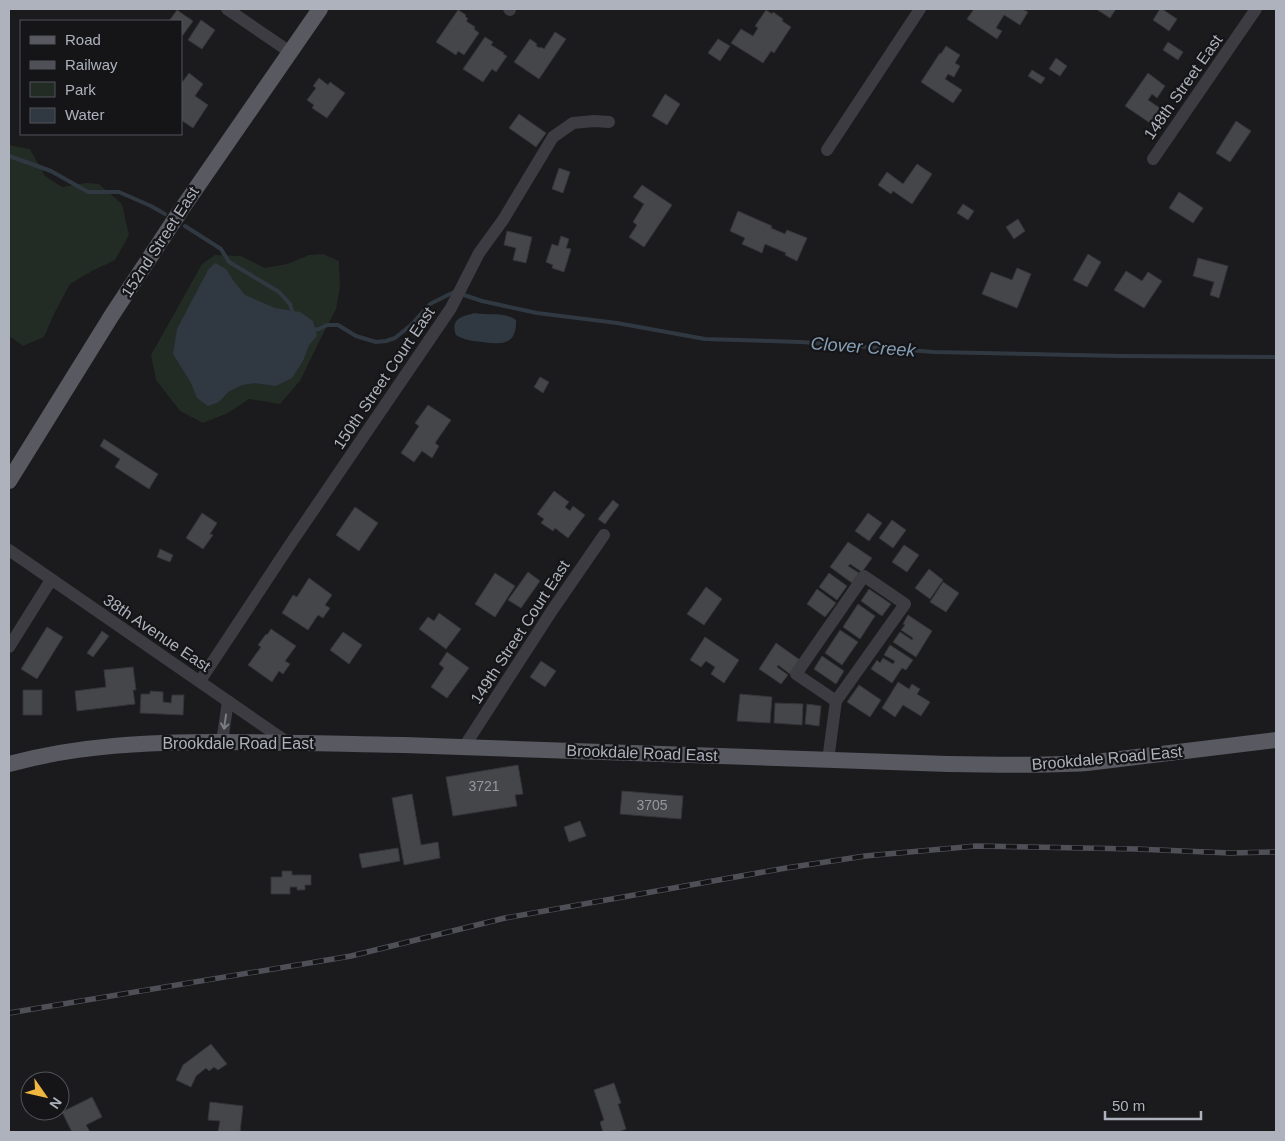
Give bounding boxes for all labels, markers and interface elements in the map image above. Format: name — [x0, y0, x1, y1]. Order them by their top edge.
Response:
legend — [20, 20, 182, 135]
text: Road — [65, 31, 101, 48]
street label: 148th Street East — [1141, 31, 1226, 143]
text: Railway — [65, 56, 118, 73]
text: Park — [65, 81, 96, 98]
text: Water — [65, 106, 104, 123]
street label: 152nd Street East — [118, 183, 202, 300]
street label: 150th Street Court East — [330, 303, 438, 452]
water label: Clover Creek — [810, 333, 917, 361]
street label: 149th Street Court East — [467, 557, 573, 707]
street label: 38th Avenue East — [100, 591, 214, 675]
one-way arrow — [220, 713, 230, 729]
street label: Brookdale Road East — [162, 735, 314, 752]
street label: Brookdale Road East — [566, 742, 718, 764]
street label: Brookdale Road East — [1031, 743, 1184, 773]
house number: 3721 — [468, 778, 500, 794]
house number: 3705 — [636, 797, 668, 813]
north arrow — [20, 1071, 70, 1121]
scale bar — [1105, 1088, 1201, 1120]
text: N — [46, 1095, 65, 1112]
text: 50 m — [1112, 1097, 1145, 1114]

